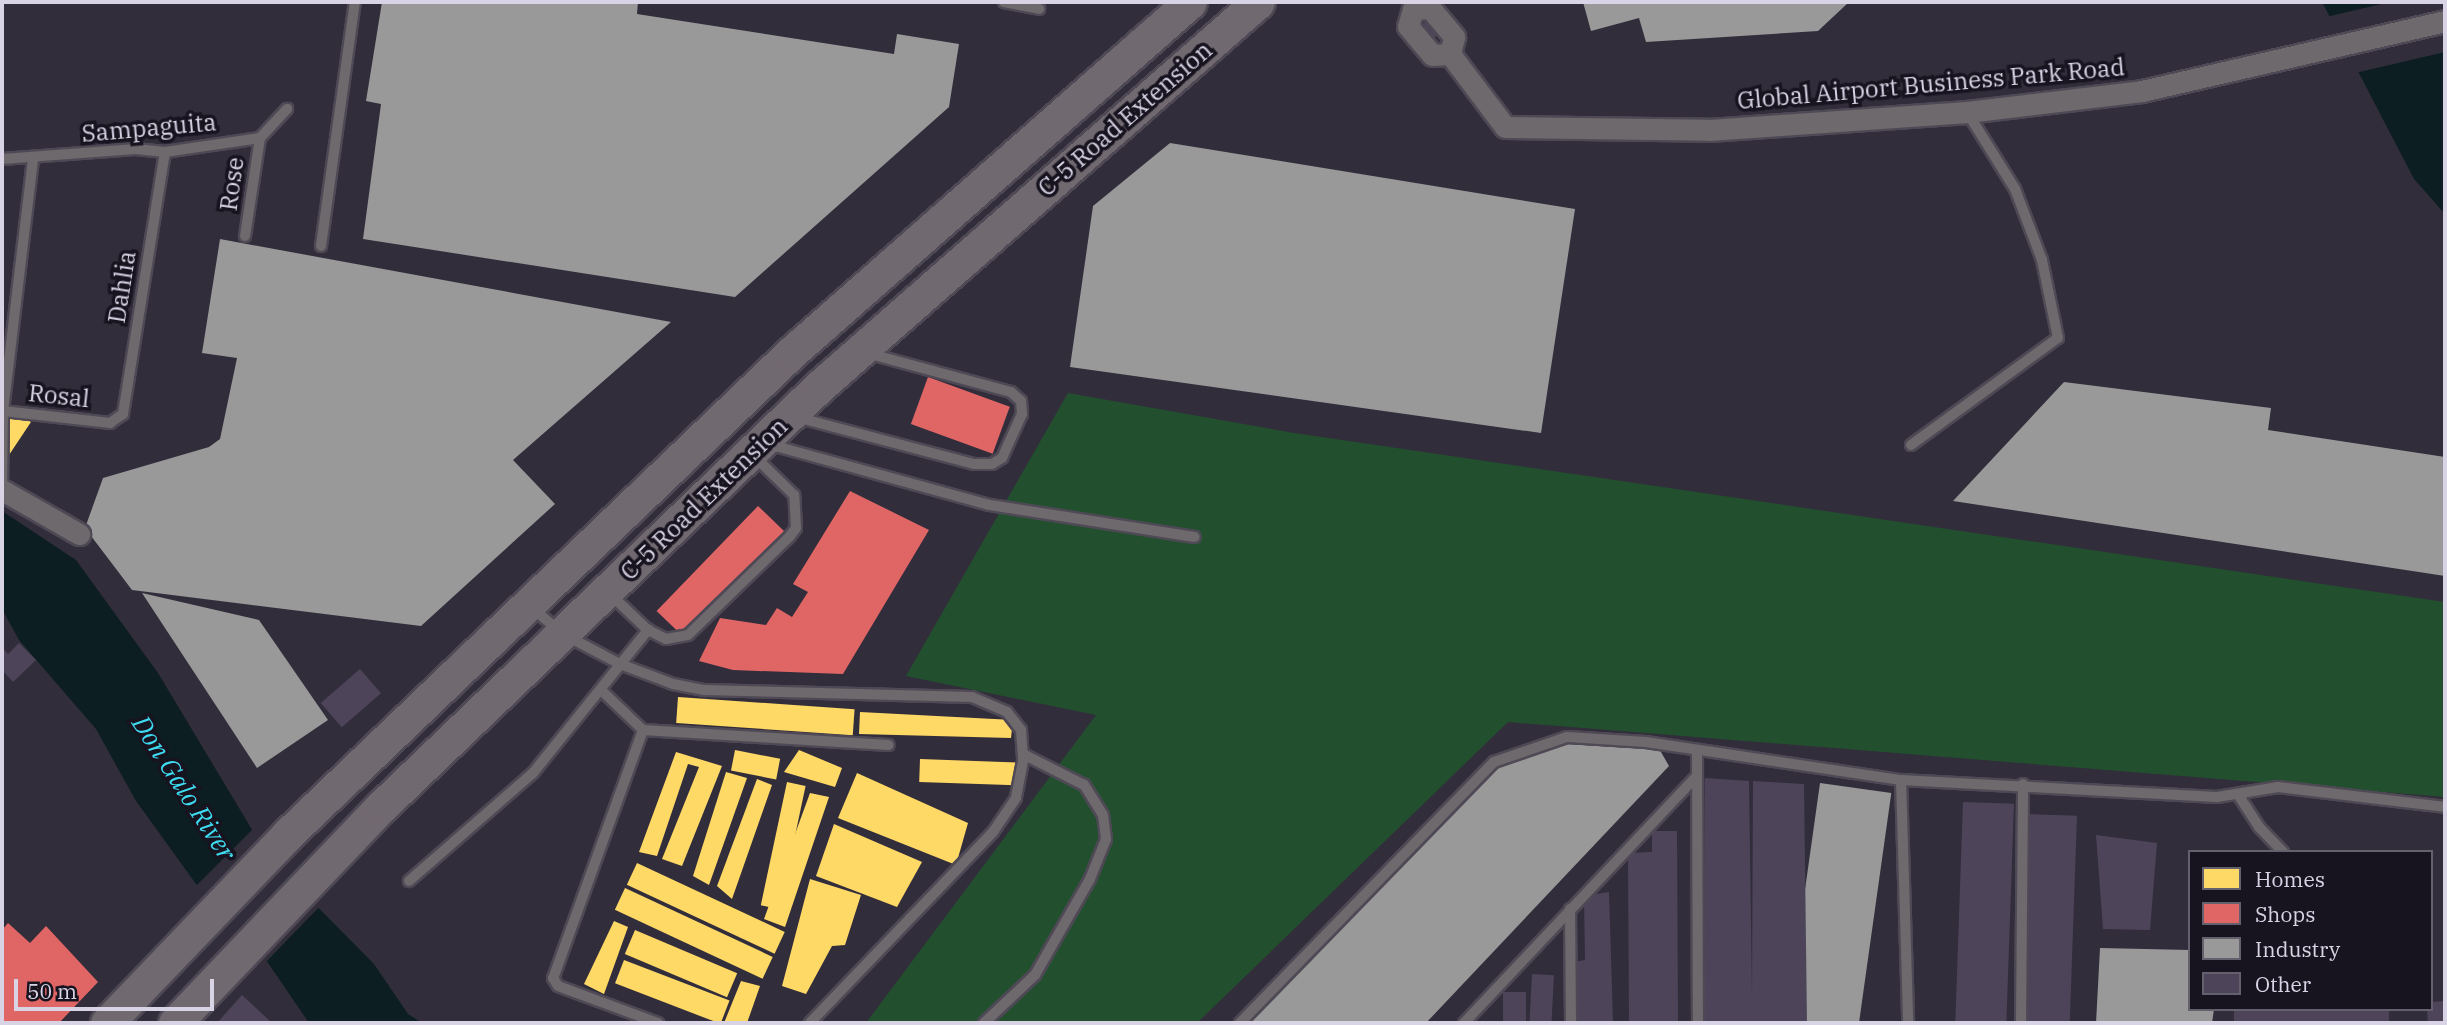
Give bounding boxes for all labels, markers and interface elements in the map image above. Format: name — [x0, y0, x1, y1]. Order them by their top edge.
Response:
street label: C-5 Road Extension — [1032, 36, 1218, 202]
street label: Global Airport Business Park Road — [1736, 53, 2126, 115]
street label: Sampaguita — [80, 108, 218, 148]
street label: Rose — [214, 155, 250, 213]
street label: Dahlia — [102, 249, 142, 325]
street label: Rosal — [27, 378, 91, 414]
street label: C-5 Road Extension — [615, 412, 793, 586]
water label: Don Galo River — [126, 710, 242, 866]
legend — [2188, 850, 2433, 1011]
text: Homes — [2255, 865, 2325, 893]
text: Shops — [2255, 900, 2315, 928]
text: Industry — [2255, 935, 2340, 963]
scale bar — [18, 965, 217, 1009]
text: Other — [2255, 970, 2311, 998]
text: 50 m — [27, 977, 77, 1005]

